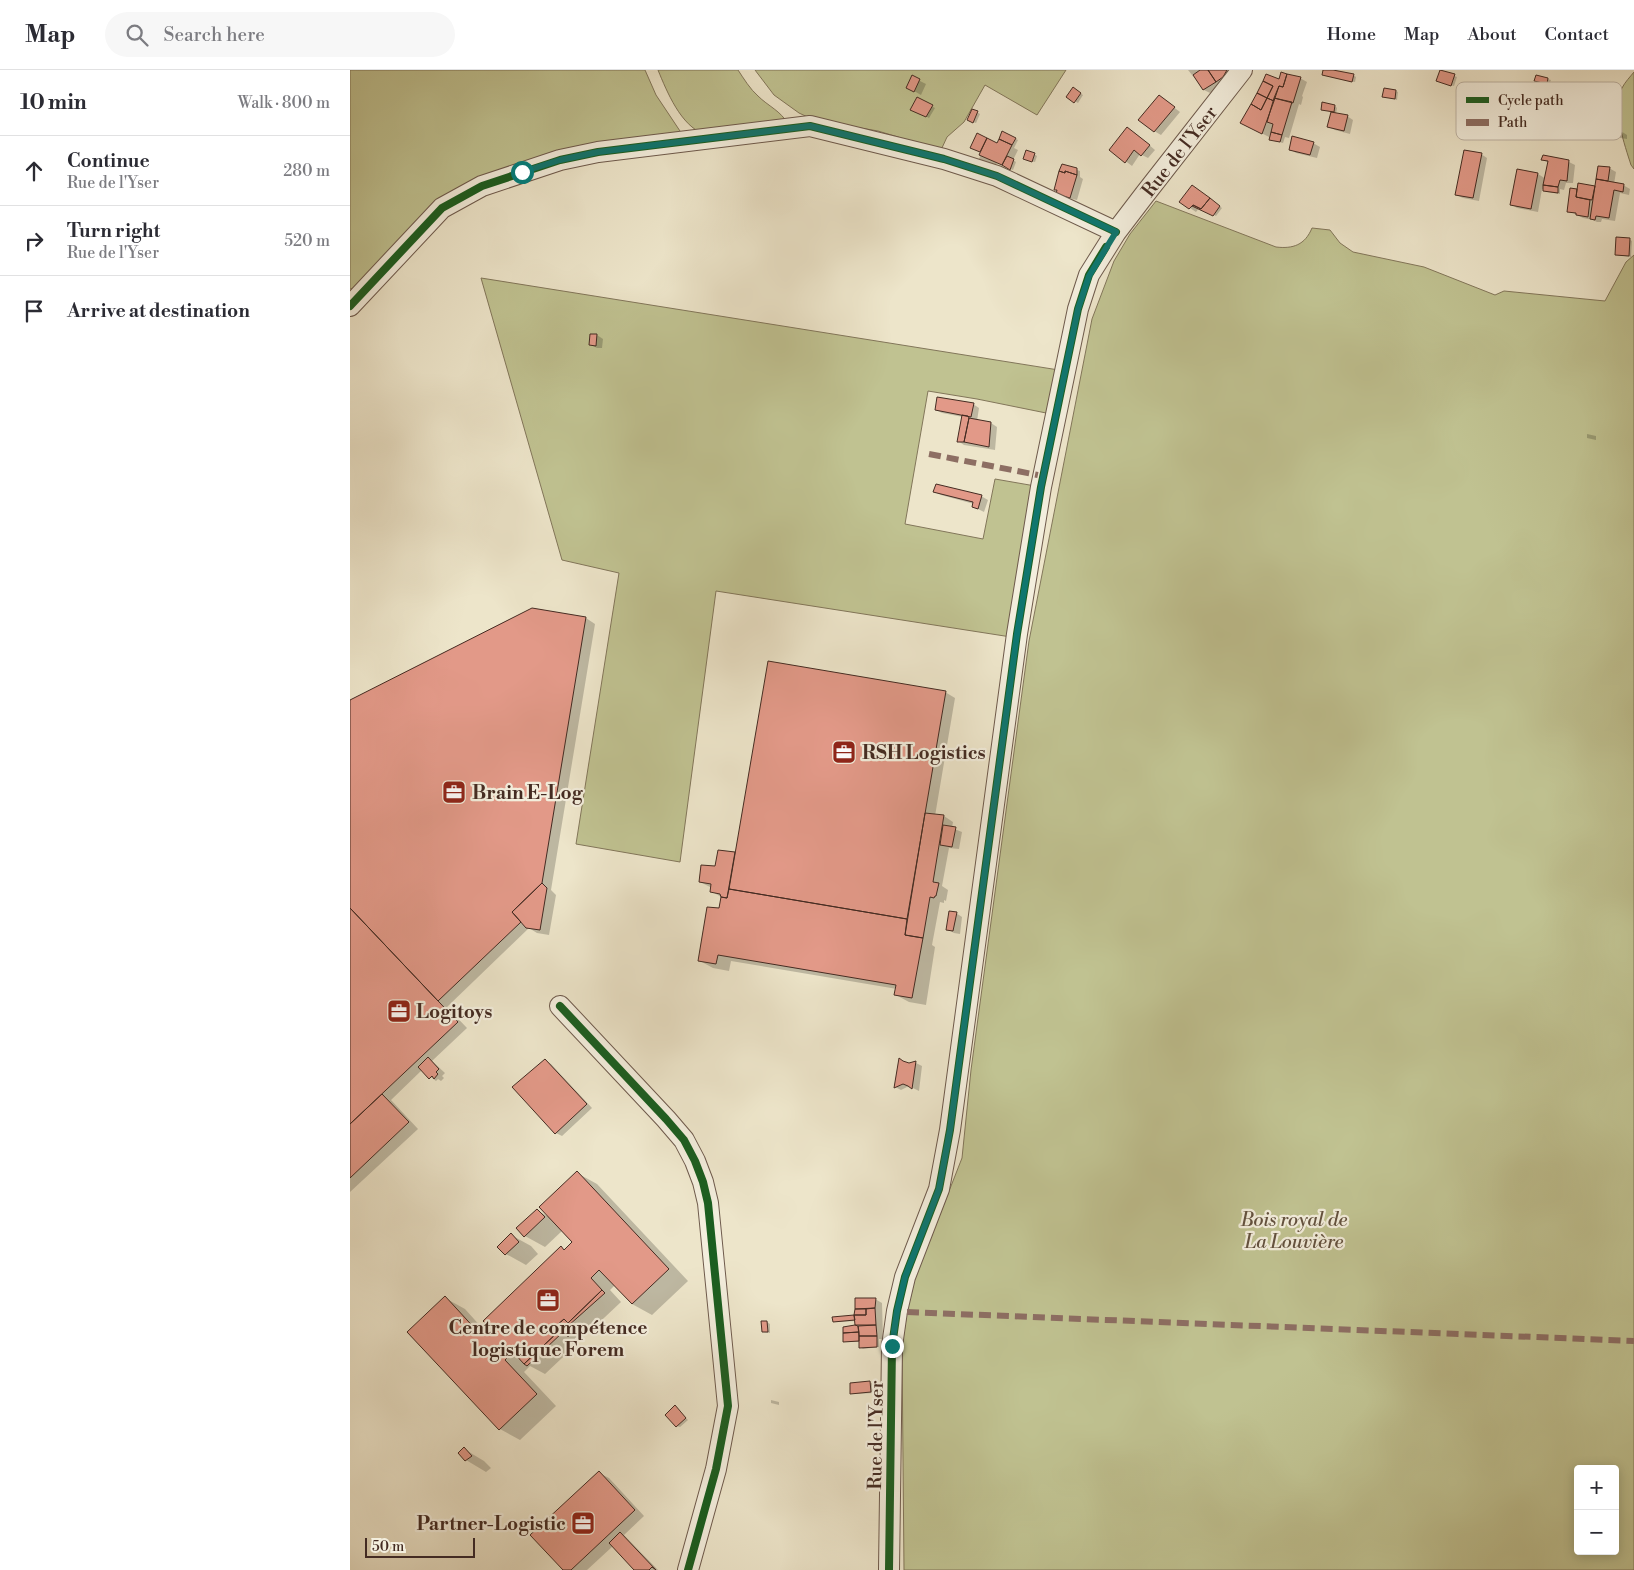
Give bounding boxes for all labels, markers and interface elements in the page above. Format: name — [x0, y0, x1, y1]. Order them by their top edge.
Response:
search box — [105, 12, 455, 57]
text: Map — [25, 20, 75, 50]
icon: search — [123, 21, 151, 49]
text: Search here — [163, 23, 265, 47]
text: Home — [1327, 23, 1376, 46]
text: Map — [1404, 23, 1440, 46]
text: About — [1468, 23, 1517, 46]
text: Contact — [1545, 23, 1609, 46]
legend — [1456, 82, 1622, 140]
text: 10 min — [20, 90, 87, 116]
text: Cycle path — [1498, 92, 1564, 110]
text: Walk · 800 m — [238, 93, 330, 113]
street label: Rue de l'Yser — [1137, 101, 1223, 202]
text: Path — [1498, 114, 1528, 132]
text: Continue — [67, 149, 150, 173]
icon: ahead — [20, 157, 48, 185]
text: 280 m — [283, 161, 330, 181]
route start — [511, 161, 534, 184]
text: Rue de l'Yser — [67, 173, 159, 193]
text: Turn right — [67, 219, 160, 243]
icon: right — [20, 227, 48, 255]
text: 520 m — [284, 231, 330, 251]
text: Rue de l'Yser — [67, 243, 159, 263]
icon: arrive — [20, 297, 48, 325]
text: Arrive at destination — [67, 299, 250, 323]
office icon: RSH Logistics — [831, 739, 857, 765]
place label: RSH Logistics — [862, 741, 986, 765]
office icon: Brain E-Log — [441, 779, 467, 805]
place label: Brain E-Log — [472, 781, 584, 805]
office icon: Logitoys — [386, 998, 412, 1024]
place label: Logitoys — [416, 1000, 492, 1024]
park label: Bois royal de La Louvière — [1240, 1208, 1348, 1254]
office icon: Centre de compétence logistique Forem — [535, 1287, 561, 1313]
place label: Centre de compétence logistique Forem — [448, 1316, 648, 1362]
route end — [881, 1335, 904, 1358]
street label: Rue de l'Yser — [863, 1380, 889, 1490]
map controls — [1574, 1465, 1619, 1555]
button: + — [1574, 1465, 1619, 1510]
office icon: Partner-Logistic — [570, 1510, 596, 1536]
button: − — [1574, 1510, 1619, 1555]
place label: Partner-Logistic — [416, 1512, 566, 1536]
scale bar — [365, 1535, 475, 1558]
text: 50 m — [372, 1538, 404, 1556]

